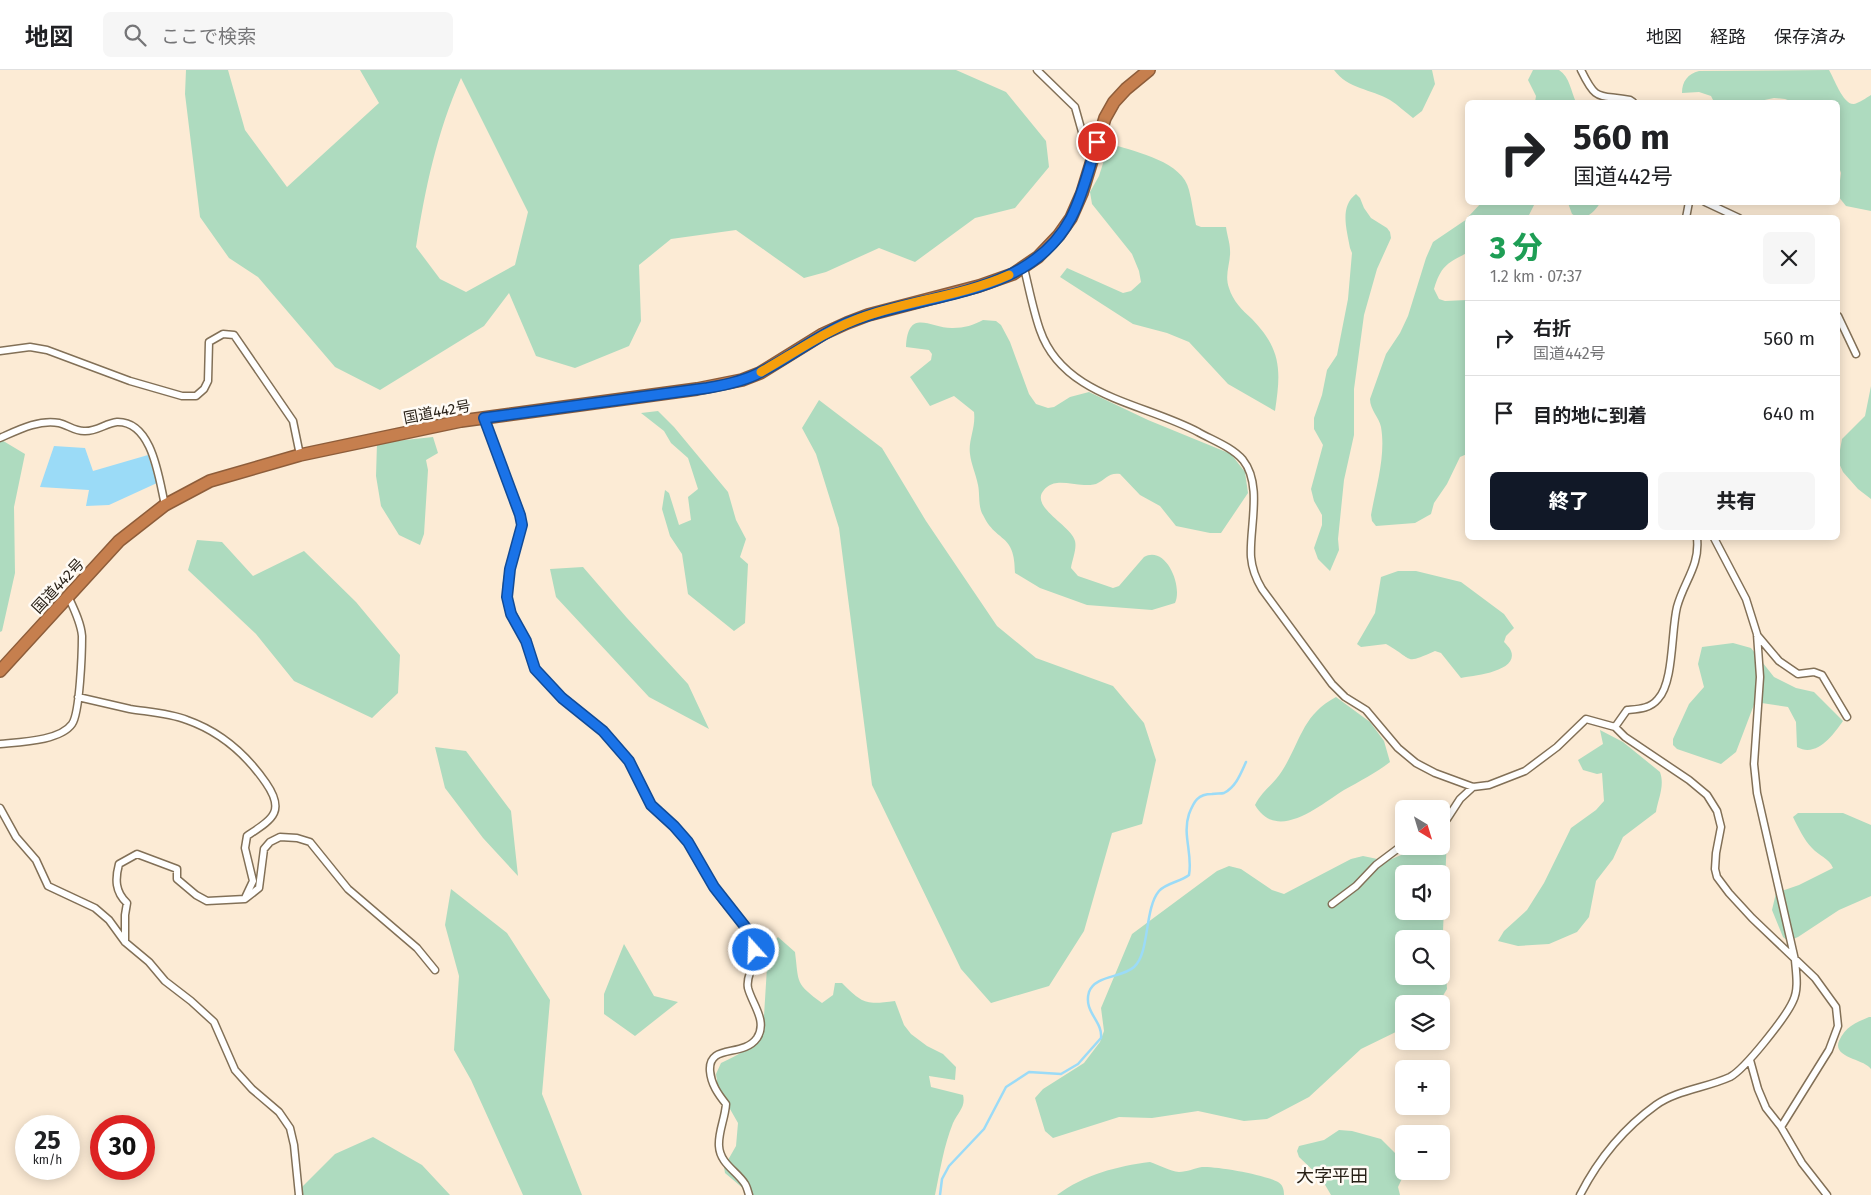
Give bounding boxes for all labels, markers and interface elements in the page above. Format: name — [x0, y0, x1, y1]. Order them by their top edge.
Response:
search box — [103, 12, 453, 57]
icon: search — [121, 21, 149, 49]
text: 地図 — [25, 23, 73, 51]
text: ここで検索 — [161, 25, 256, 48]
text: 地図 — [1646, 26, 1682, 48]
text: 経路 — [1710, 26, 1746, 48]
text: 保存済み — [1774, 26, 1846, 48]
text: 560 m — [1573, 116, 1670, 158]
icon: right — [1490, 120, 1555, 185]
pin — [1076, 121, 1118, 163]
icon: arrive — [1083, 128, 1111, 156]
text: 国道442号 — [1573, 163, 1673, 190]
text: 3 分 — [1490, 230, 1543, 266]
button: close — [1763, 232, 1815, 284]
text: 1.2 km · 07:37 — [1490, 267, 1582, 286]
text: 右折 — [1533, 317, 1571, 340]
icon: right — [1490, 324, 1518, 352]
text: 560 m — [1763, 327, 1815, 350]
text: 国道442号 — [1533, 344, 1606, 363]
street label: 国道442号 — [402, 397, 472, 427]
icon: arrive — [1490, 399, 1518, 427]
text: 640 m — [1763, 402, 1815, 425]
text: 目的地に到着 — [1533, 404, 1647, 427]
button: 終了 — [1490, 472, 1648, 530]
button: 共有 — [1658, 472, 1815, 530]
street label: 国道442号 — [28, 555, 88, 617]
north arrow — [1395, 800, 1450, 855]
map controls — [1395, 800, 1450, 1180]
button: sound — [1395, 865, 1450, 920]
position arrow — [727, 923, 779, 975]
button: search — [1395, 930, 1450, 985]
button: layers — [1395, 995, 1450, 1050]
button: + — [1395, 1060, 1450, 1115]
speed limit sign: 30 — [90, 1115, 155, 1180]
button: − — [1395, 1125, 1450, 1180]
text: 25 — [34, 1126, 61, 1156]
text: km/h — [33, 1153, 62, 1167]
district label: 大字平田 — [1296, 1165, 1368, 1187]

